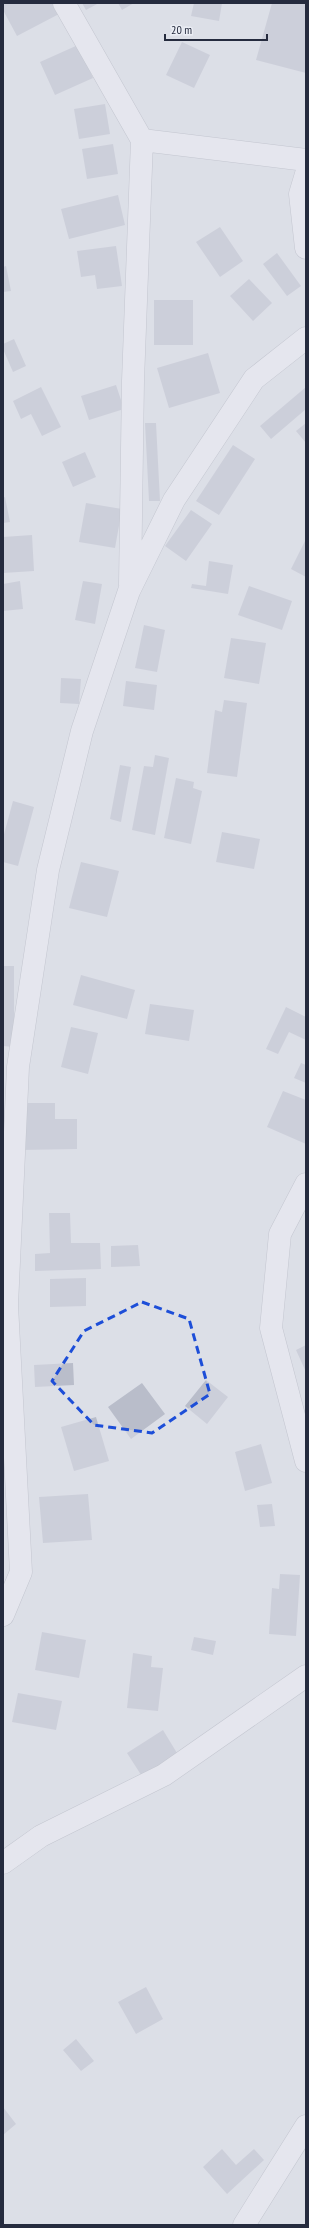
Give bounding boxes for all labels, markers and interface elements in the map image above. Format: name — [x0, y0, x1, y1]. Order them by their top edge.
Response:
scale bar — [165, 16, 267, 42]
text: 20 m — [171, 22, 192, 37]

